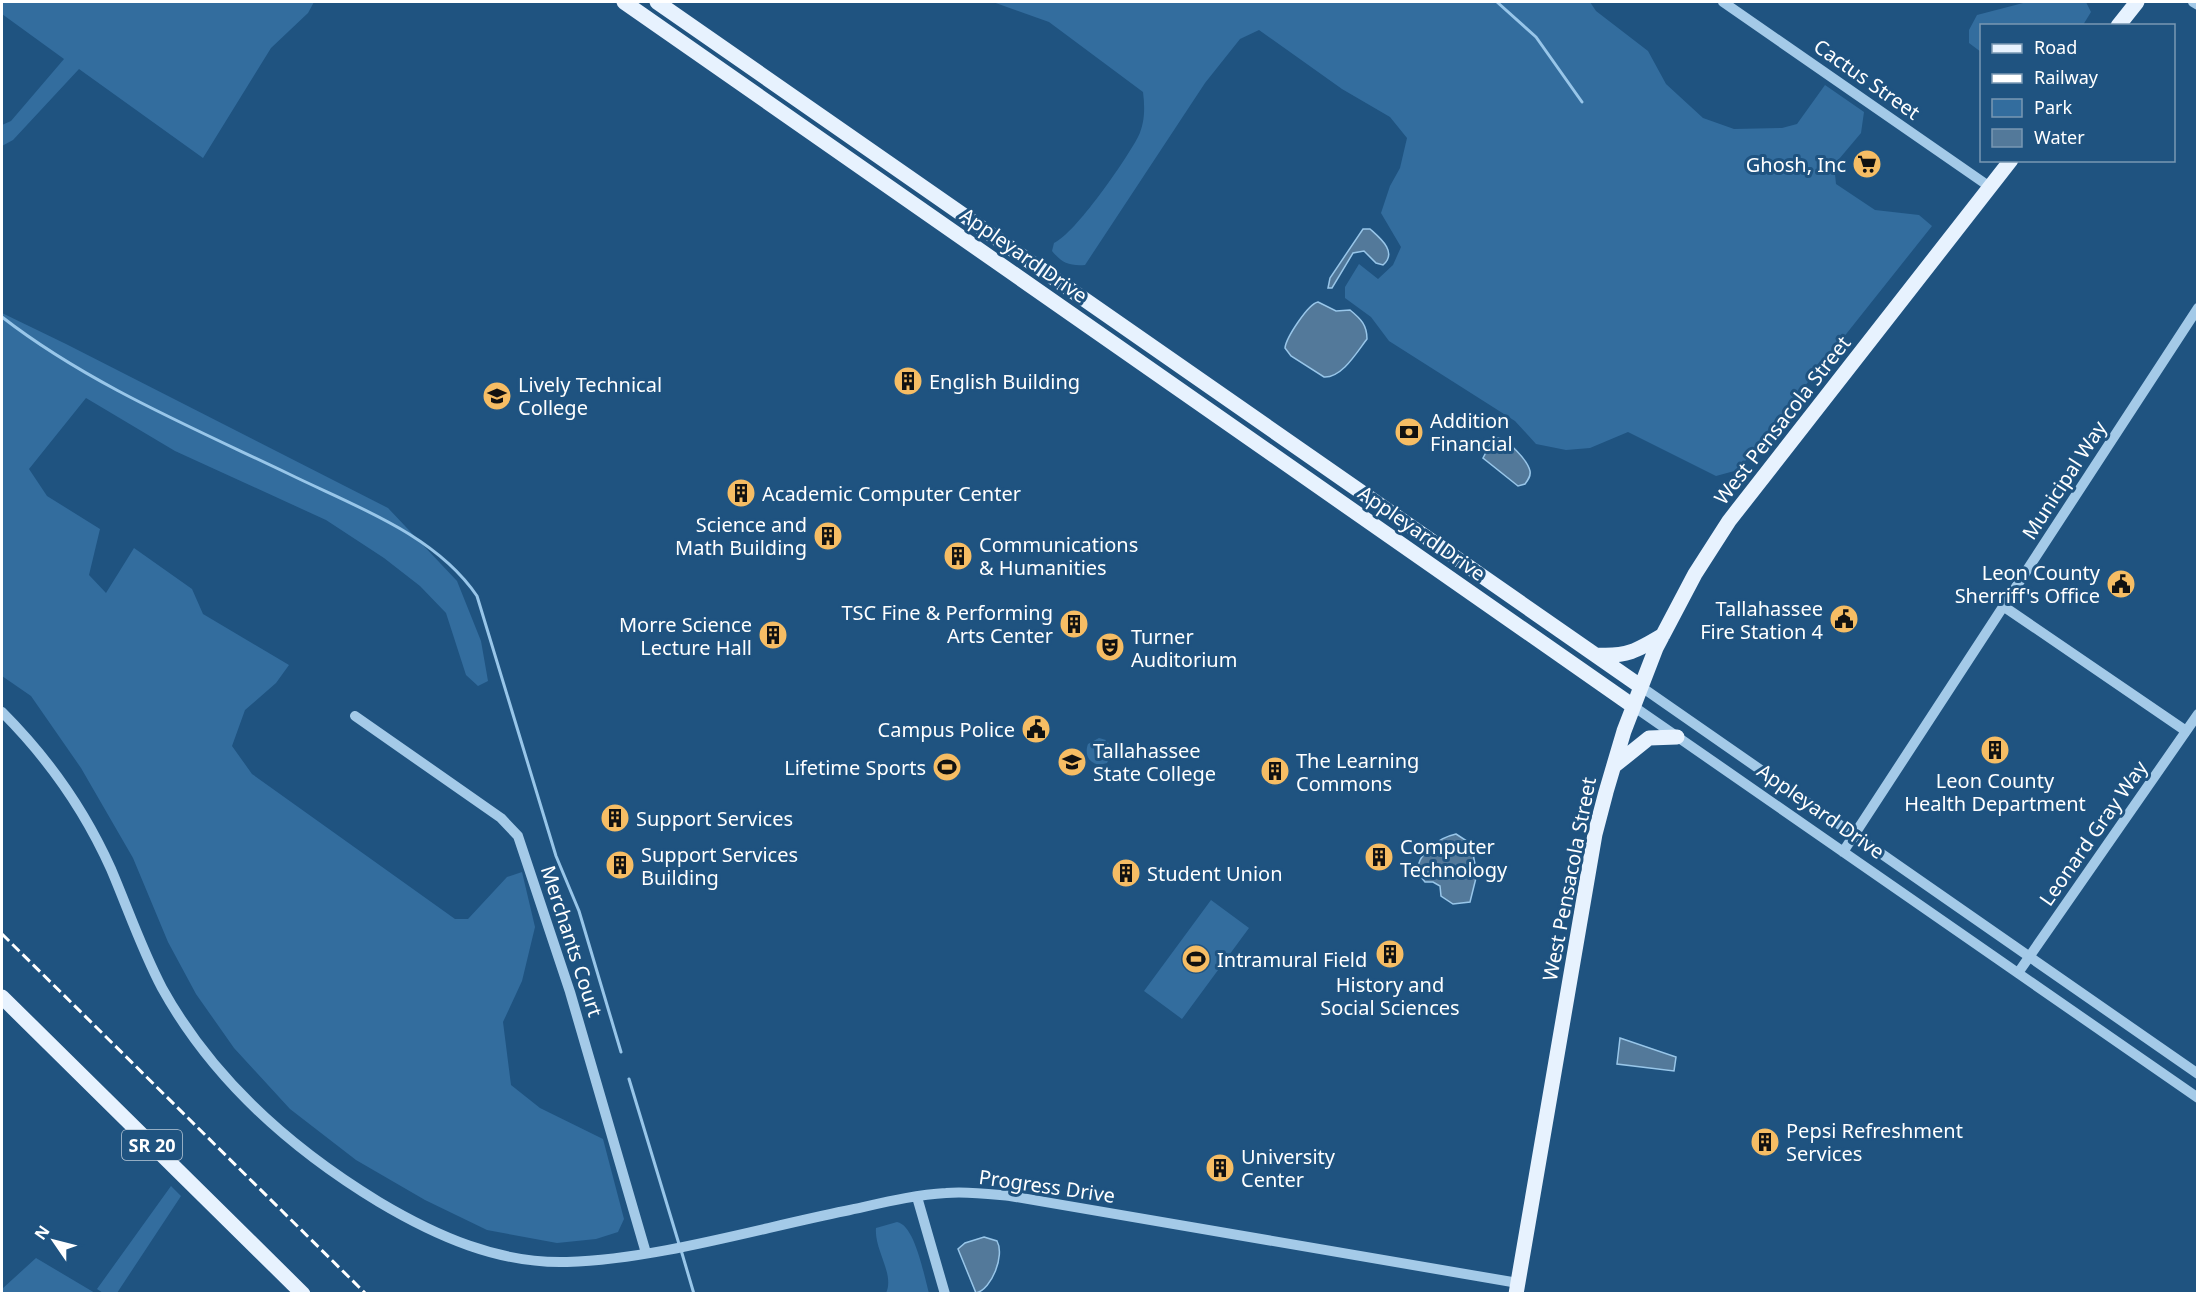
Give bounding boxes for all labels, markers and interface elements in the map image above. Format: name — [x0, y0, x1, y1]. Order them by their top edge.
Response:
legend — [1980, 24, 2175, 162]
street label: Cactus Street — [1809, 32, 1925, 126]
text: Road — [2034, 35, 2077, 59]
text: Railway — [2034, 65, 2099, 89]
text: Park — [2034, 95, 2072, 119]
text: Water — [2034, 125, 2085, 149]
supermarket icon: Ghosh, Inc — [1851, 148, 1883, 180]
place label: Ghosh, Inc — [1746, 151, 1846, 178]
street label: Appleyard Drive — [955, 201, 1093, 309]
street label: West Pensacola Street — [1708, 330, 1856, 510]
building icon: English Building — [892, 365, 924, 397]
place label: English Building — [929, 368, 1080, 395]
place label: Lively Technical College — [518, 371, 662, 421]
school or university icon: Lively Technical College — [481, 380, 513, 412]
place label: Addition Financial — [1430, 407, 1513, 457]
street label: Municipal Way — [2016, 415, 2113, 545]
bank icon: Addition Financial — [1393, 416, 1425, 448]
building icon: Academic Computer Center — [725, 477, 757, 509]
street label: Appleyard Drive — [1353, 479, 1491, 587]
place label: Academic Computer Center — [762, 480, 1021, 507]
place label: Science and Math Building — [675, 511, 807, 561]
building icon: Science and Math Building — [812, 520, 844, 552]
place label: Communications & Humanities — [979, 531, 1138, 581]
building icon: Communications & Humanities — [942, 540, 974, 572]
place label: Leon County Sherriff's Office — [1955, 559, 2101, 609]
public building icon: Leon County Sherriff's Office — [2105, 568, 2137, 600]
place label: Tallahassee Fire Station 4 — [1700, 595, 1824, 645]
place label: TSC Fine & Performing Arts Center — [841, 599, 1053, 649]
public building icon: Tallahassee Fire Station 4 — [1828, 603, 1860, 635]
building icon: TSC Fine & Performing Arts Center — [1058, 608, 1090, 640]
place label: Morre Science Lecture Hall — [619, 611, 752, 661]
building icon: Morre Science Lecture Hall — [757, 619, 789, 651]
place label: Turner Auditorium — [1131, 623, 1237, 673]
theatre icon: Turner Auditorium — [1094, 631, 1126, 663]
public building icon: Campus Police — [1020, 713, 1052, 745]
place label: Campus Police — [878, 716, 1015, 743]
building icon: Leon County Health Department — [1979, 734, 2011, 766]
place label: Tallahassee State College — [1093, 737, 1216, 787]
school or university icon: Tallahassee State College — [1056, 746, 1088, 778]
place label: The Learning Commons — [1296, 747, 1419, 797]
sports icon: Lifetime Sports — [931, 751, 963, 783]
place label: Lifetime Sports — [784, 754, 926, 781]
street label: Leonard Gray Way — [2033, 754, 2154, 911]
building icon: The Learning Commons — [1259, 755, 1291, 787]
street label: Appleyard Drive — [1752, 757, 1890, 865]
place label: Leon County Health Department — [1904, 767, 2086, 817]
street label: West Pensacola Street — [1536, 775, 1602, 983]
building icon: Support Services — [599, 802, 631, 834]
place label: Support Services — [636, 805, 793, 832]
place label: Computer Technology — [1400, 833, 1508, 883]
place label: Support Services Building — [641, 841, 798, 891]
building icon: Computer Technology — [1363, 841, 1395, 873]
building icon: Support Services Building — [604, 849, 636, 881]
building icon: Student Union — [1110, 857, 1142, 889]
place label: Student Union — [1147, 860, 1283, 887]
street label: Merchants Court — [535, 862, 609, 1020]
building icon: History and Social Sciences — [1374, 938, 1406, 970]
sports icon: Intramural Field — [1180, 943, 1212, 975]
place label: Intramural Field — [1217, 946, 1367, 973]
place label: History and Social Sciences — [1320, 971, 1460, 1021]
place label: Pepsi Refreshment Services — [1786, 1117, 1963, 1167]
building icon: Pepsi Refreshment Services — [1749, 1126, 1781, 1158]
road number: SR 20 — [122, 1130, 182, 1160]
place label: University Center — [1241, 1143, 1336, 1193]
building icon: University Center — [1204, 1152, 1236, 1184]
street label: Progress Drive — [977, 1163, 1117, 1209]
north arrow — [24, 1211, 84, 1271]
text: N — [29, 1221, 54, 1244]

